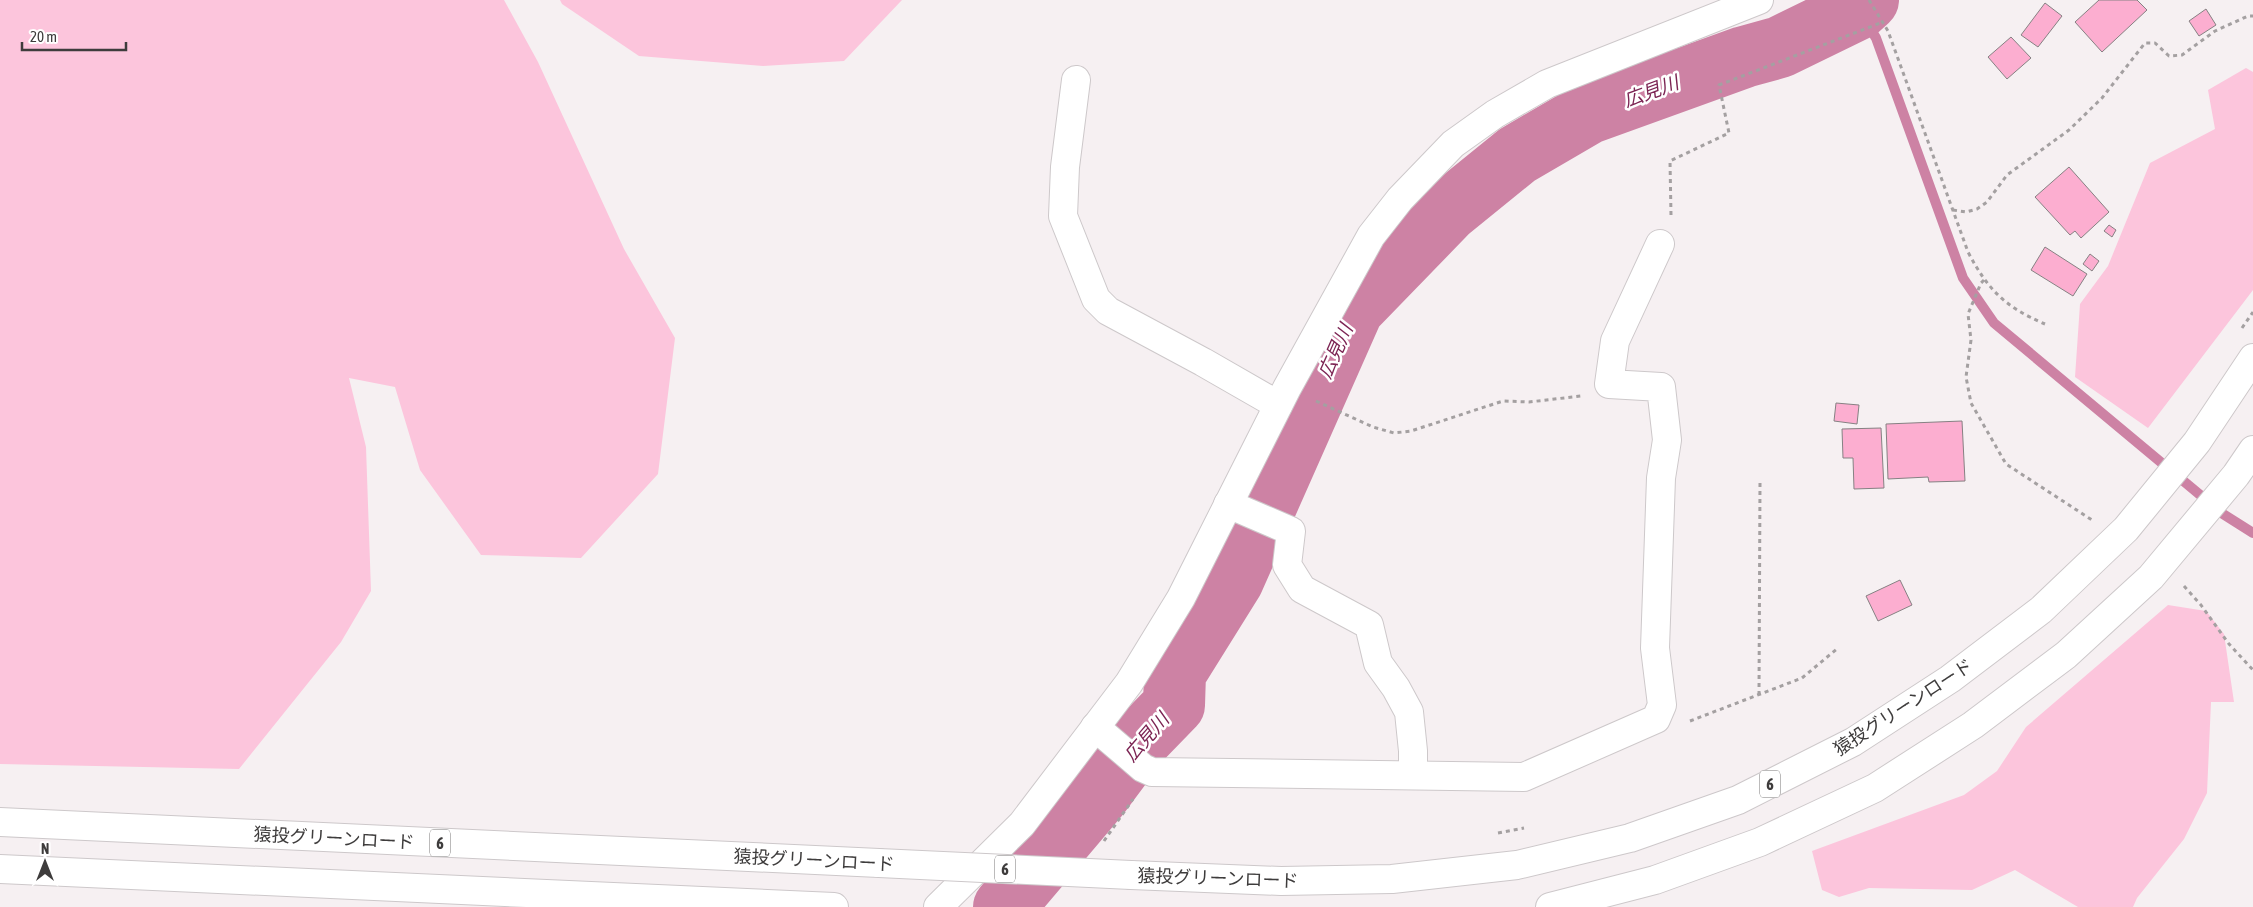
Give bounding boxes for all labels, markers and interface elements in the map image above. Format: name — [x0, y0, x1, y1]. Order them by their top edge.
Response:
scale bar — [22, 20, 126, 52]
text: 20 m — [30, 28, 57, 45]
water label: 広見川 — [1620, 70, 1683, 111]
water label: 広見川 — [1313, 319, 1357, 382]
street label: 猿投グリーンロード — [1830, 654, 1976, 760]
water label: 広見川 — [1119, 707, 1174, 766]
road number: 6 — [1760, 771, 1780, 798]
street label: 猿投グリーンロード — [253, 823, 415, 853]
road number: 6 — [430, 830, 450, 856]
north arrow — [20, 837, 70, 887]
text: N — [41, 841, 49, 857]
street label: 猿投グリーンロード — [733, 845, 895, 875]
road number: 6 — [995, 856, 1015, 882]
street label: 猿投グリーンロード — [1137, 865, 1299, 891]

